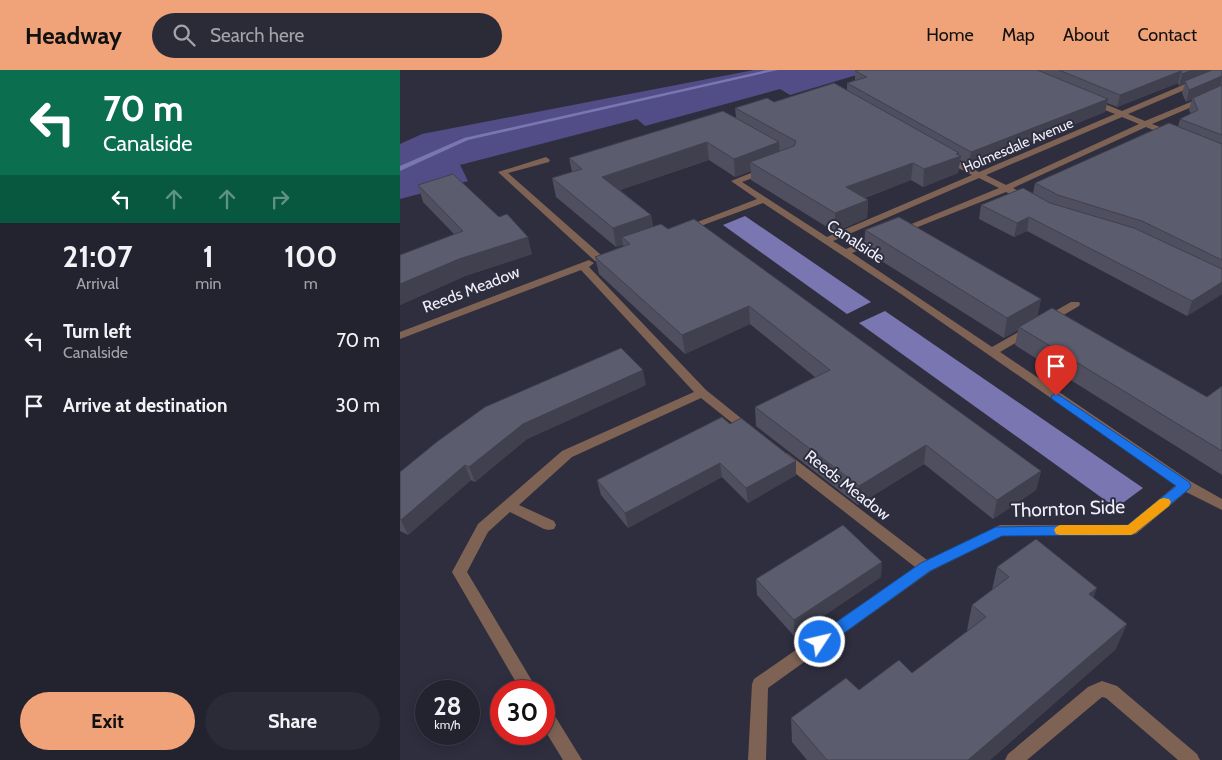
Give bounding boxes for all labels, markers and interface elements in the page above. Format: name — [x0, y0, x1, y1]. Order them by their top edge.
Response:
search box — [152, 13, 502, 58]
text: Headway — [25, 21, 122, 50]
icon: search — [170, 21, 198, 49]
text: Search here — [210, 24, 304, 47]
text: Home — [926, 24, 974, 46]
text: Map — [1002, 24, 1035, 46]
text: About — [1063, 24, 1109, 46]
text: Contact — [1137, 24, 1197, 46]
text: 70 m — [103, 87, 184, 130]
icon: left — [20, 90, 85, 155]
street label: Holmesdale Avenue — [960, 114, 1076, 176]
text: Canalside — [103, 130, 192, 157]
icon: left — [107, 185, 135, 213]
icon: ahead — [160, 185, 188, 213]
icon: ahead — [213, 185, 241, 213]
icon: right — [266, 185, 294, 213]
street label: Canalside — [823, 216, 888, 267]
text: 21:07 — [63, 238, 133, 275]
text: 1 — [203, 238, 214, 275]
text: 100 — [284, 238, 337, 275]
street label: Reeds Meadow — [420, 262, 523, 317]
text: Arrival — [76, 274, 119, 293]
text: min — [195, 274, 222, 293]
text: m — [304, 274, 318, 293]
text: Turn left — [63, 320, 131, 343]
icon: left — [20, 327, 48, 355]
text: 70 m — [336, 329, 380, 352]
text: Canalside — [63, 343, 128, 362]
pin — [1035, 345, 1077, 396]
icon: arrive — [1042, 352, 1070, 380]
icon: arrive — [20, 392, 48, 420]
text: Arrive at destination — [63, 394, 227, 417]
text: 30 m — [336, 394, 380, 417]
street label: Reeds Meadow — [801, 446, 894, 525]
street label: Thornton Side — [1011, 495, 1126, 522]
position arrow — [793, 615, 845, 667]
speed limit sign: 30 — [490, 680, 555, 745]
text: 28 — [433, 691, 462, 721]
button: Exit — [20, 692, 195, 750]
button: Share — [205, 692, 380, 750]
text: km/h — [434, 717, 461, 732]

